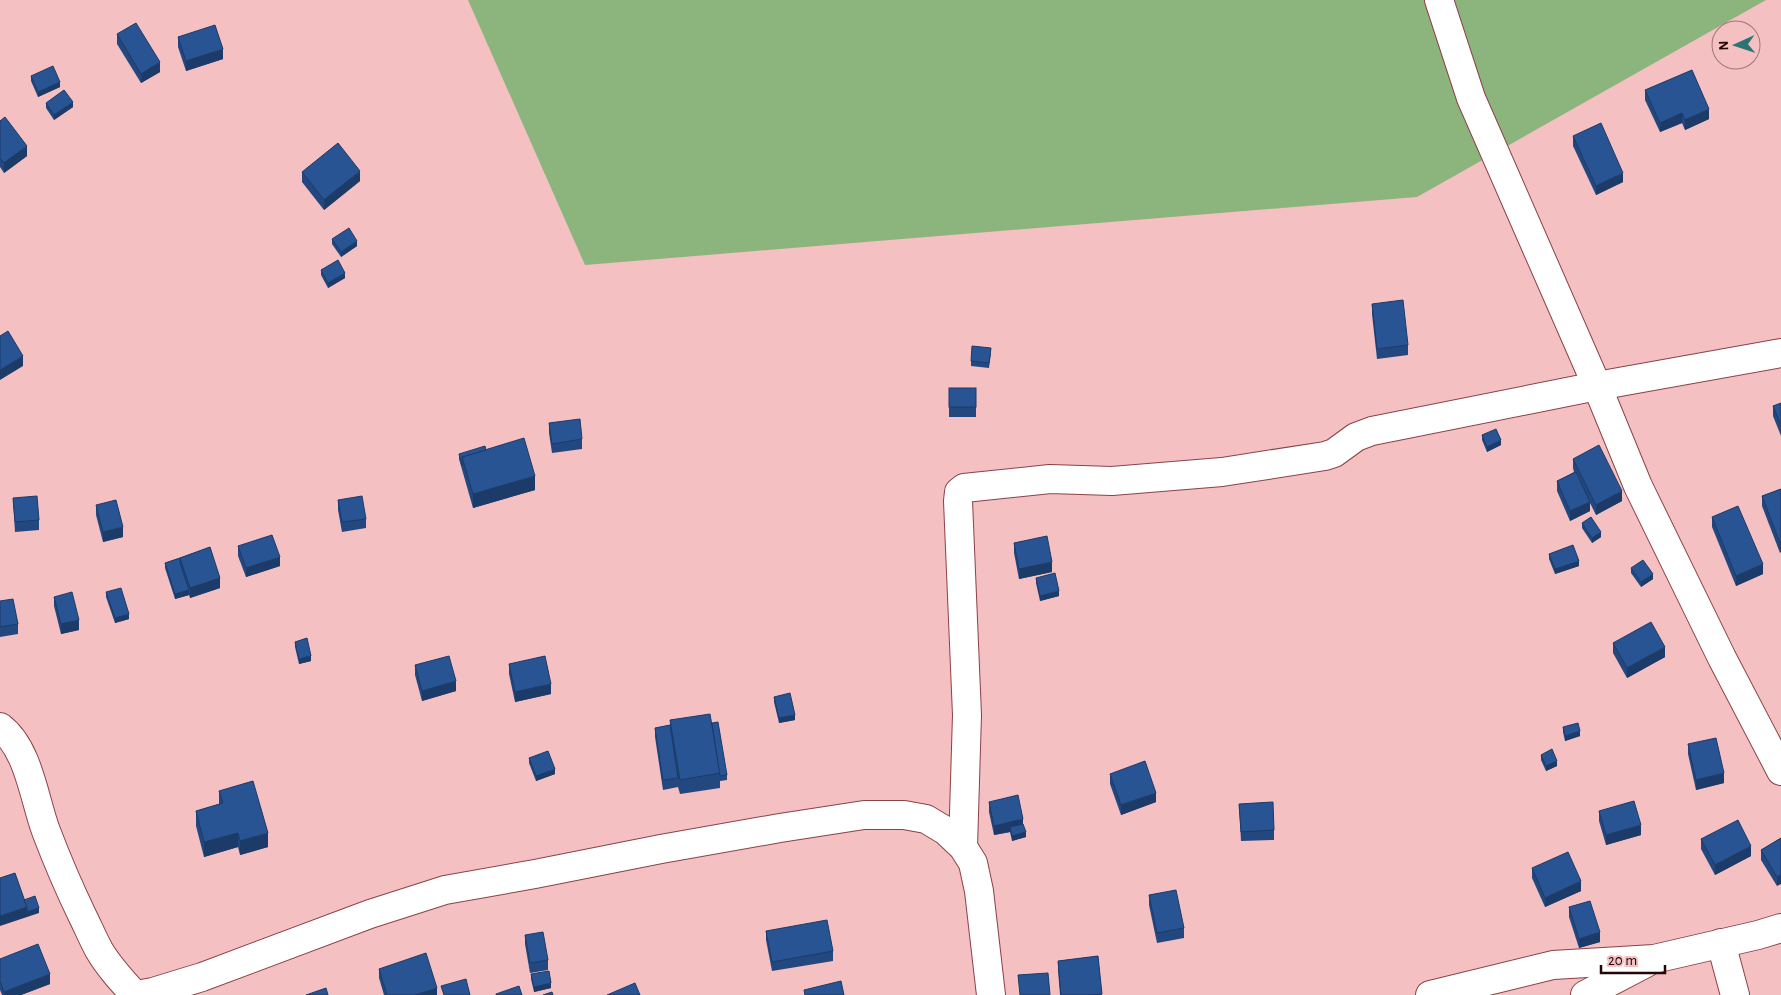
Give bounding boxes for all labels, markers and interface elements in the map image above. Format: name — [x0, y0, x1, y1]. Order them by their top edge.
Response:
north arrow — [1711, 20, 1761, 70]
text: N — [1717, 40, 1731, 51]
scale bar — [1601, 942, 1665, 974]
text: 20 m — [1608, 953, 1637, 968]

